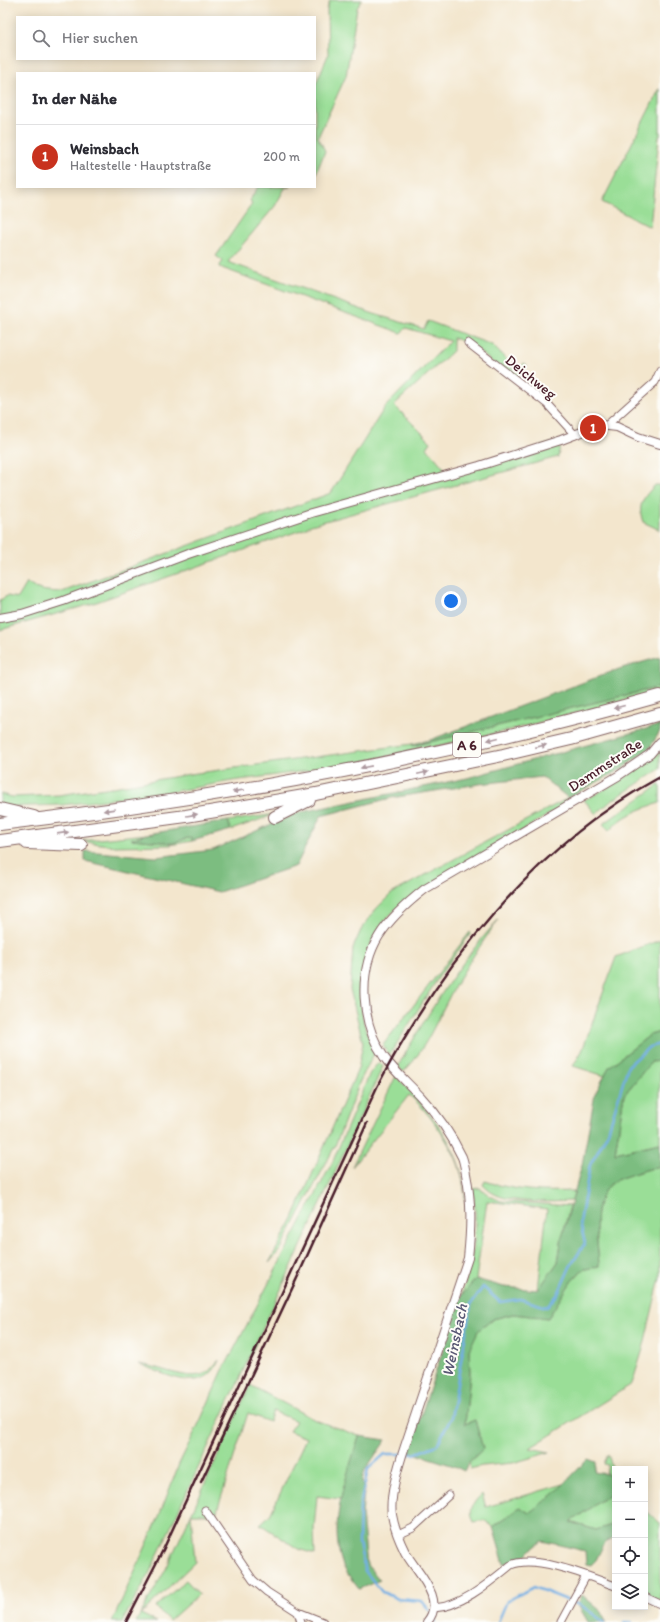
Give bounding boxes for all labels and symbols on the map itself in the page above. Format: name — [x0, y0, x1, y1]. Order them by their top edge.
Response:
street label: Deichweg — [502, 351, 561, 403]
pin: 1 — [580, 413, 606, 443]
your location — [441, 591, 461, 611]
one-way arrow — [613, 704, 625, 710]
road number: A 6 — [453, 733, 481, 757]
street label: Dammstraße — [565, 734, 645, 796]
one-way arrow — [487, 736, 499, 742]
one-way arrow — [535, 743, 547, 749]
one-way arrow — [360, 764, 372, 770]
one-way arrow — [417, 769, 429, 775]
one-way arrow — [232, 788, 244, 794]
one-way arrow — [103, 807, 115, 813]
one-way arrow — [186, 812, 198, 818]
one-way arrow — [57, 830, 69, 836]
water label: Weinsbach — [438, 1301, 472, 1378]

